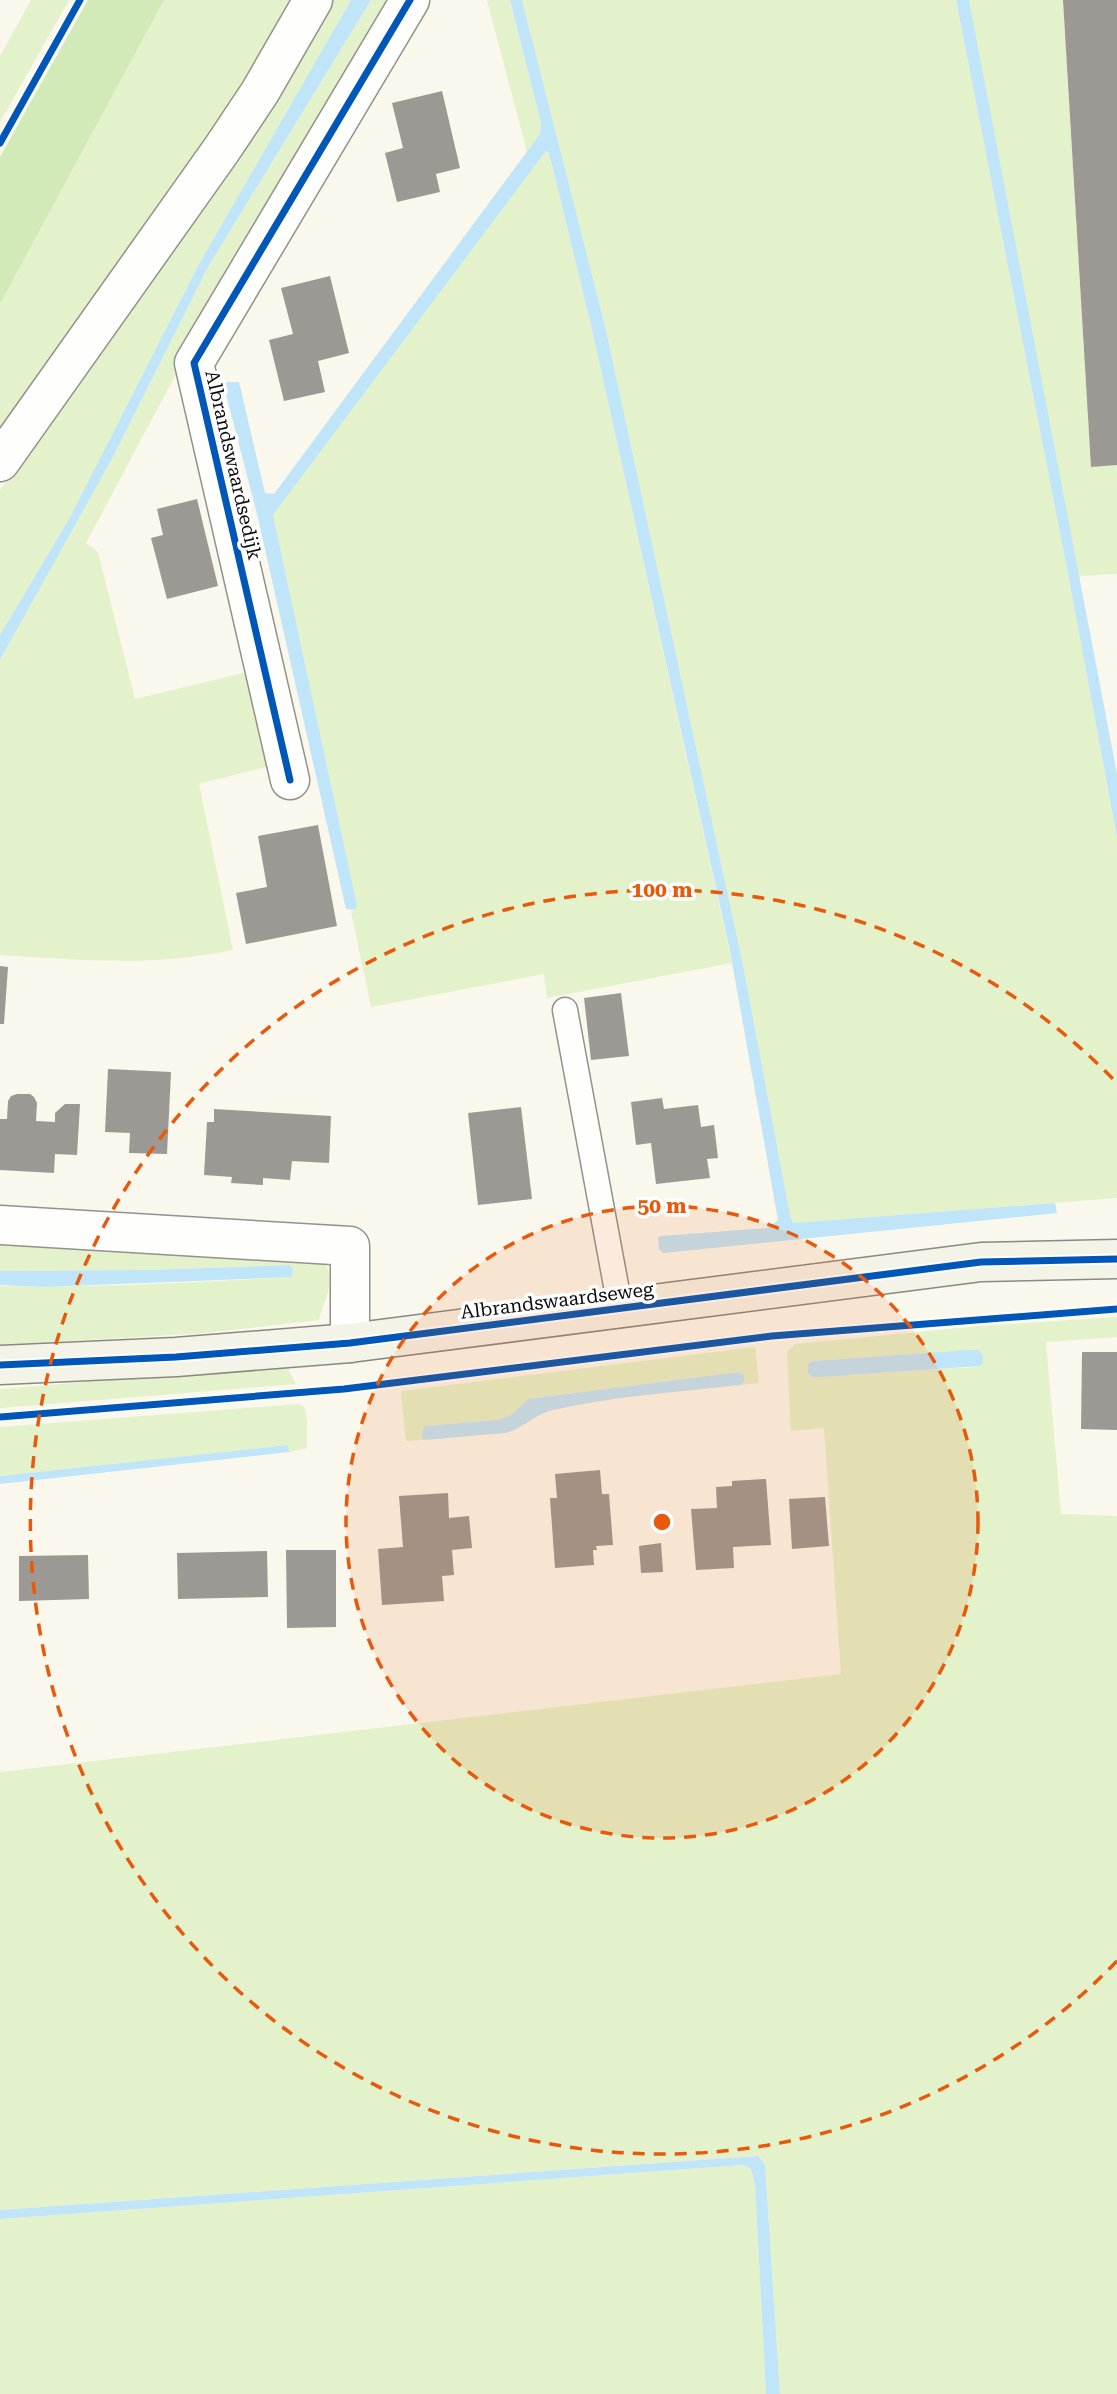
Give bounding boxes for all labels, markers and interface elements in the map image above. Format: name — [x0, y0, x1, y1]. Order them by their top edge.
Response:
street label: Albrandswaardsedijk — [200, 368, 267, 562]
text: 100 m — [632, 878, 692, 902]
text: 50 m — [637, 1194, 687, 1218]
street label: Albrandswaardseweg — [459, 1277, 655, 1324]
centre of rings — [650, 1510, 674, 1534]

